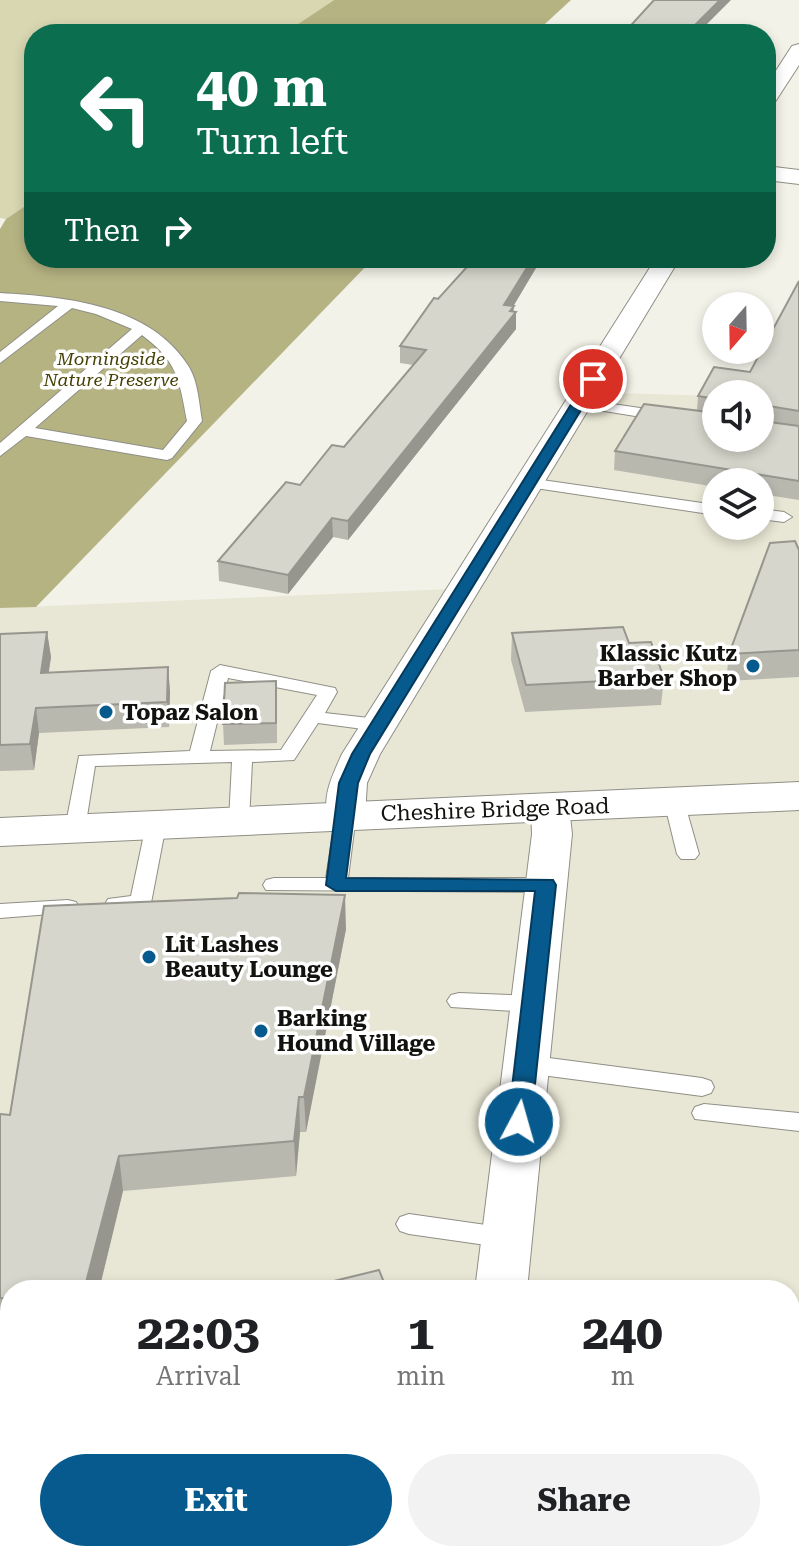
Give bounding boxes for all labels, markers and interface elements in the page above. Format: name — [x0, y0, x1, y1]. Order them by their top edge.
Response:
text: 40 m — [196, 54, 327, 120]
icon: left — [64, 56, 168, 160]
text: Turn left — [196, 121, 348, 163]
icon: right — [155, 208, 199, 252]
text: Then — [64, 213, 139, 248]
north arrow — [702, 292, 774, 364]
map controls — [702, 292, 774, 540]
pin — [559, 345, 627, 413]
park label: Morningside Nature Preserve — [42, 348, 179, 390]
icon: arrive — [571, 357, 615, 401]
button: sound — [702, 380, 774, 452]
button: layers — [702, 468, 774, 540]
place label: Klassic Kutz Barber Shop — [598, 641, 737, 691]
marker: Klassic Kutz Barber Shop — [744, 657, 762, 675]
place label: Topaz Salon — [122, 700, 258, 725]
marker: Topaz Salon — [97, 703, 115, 721]
street label: Cheshire Bridge Road — [380, 793, 610, 826]
place label: Lit Lashes Beauty Lounge — [165, 932, 333, 982]
marker: Lit Lashes Beauty Lounge — [140, 948, 158, 966]
place label: Barking Hound Village — [277, 1006, 436, 1056]
marker: Barking Hound Village — [252, 1022, 270, 1040]
position arrow — [477, 1080, 561, 1164]
text: 22:03 — [137, 1305, 260, 1361]
text: 1 — [407, 1305, 434, 1361]
text: 240 — [582, 1305, 663, 1361]
text: Arrival — [156, 1361, 241, 1391]
text: min — [397, 1361, 445, 1391]
text: m — [611, 1361, 635, 1391]
button: Exit — [40, 1454, 392, 1546]
button: Share — [408, 1454, 760, 1546]

